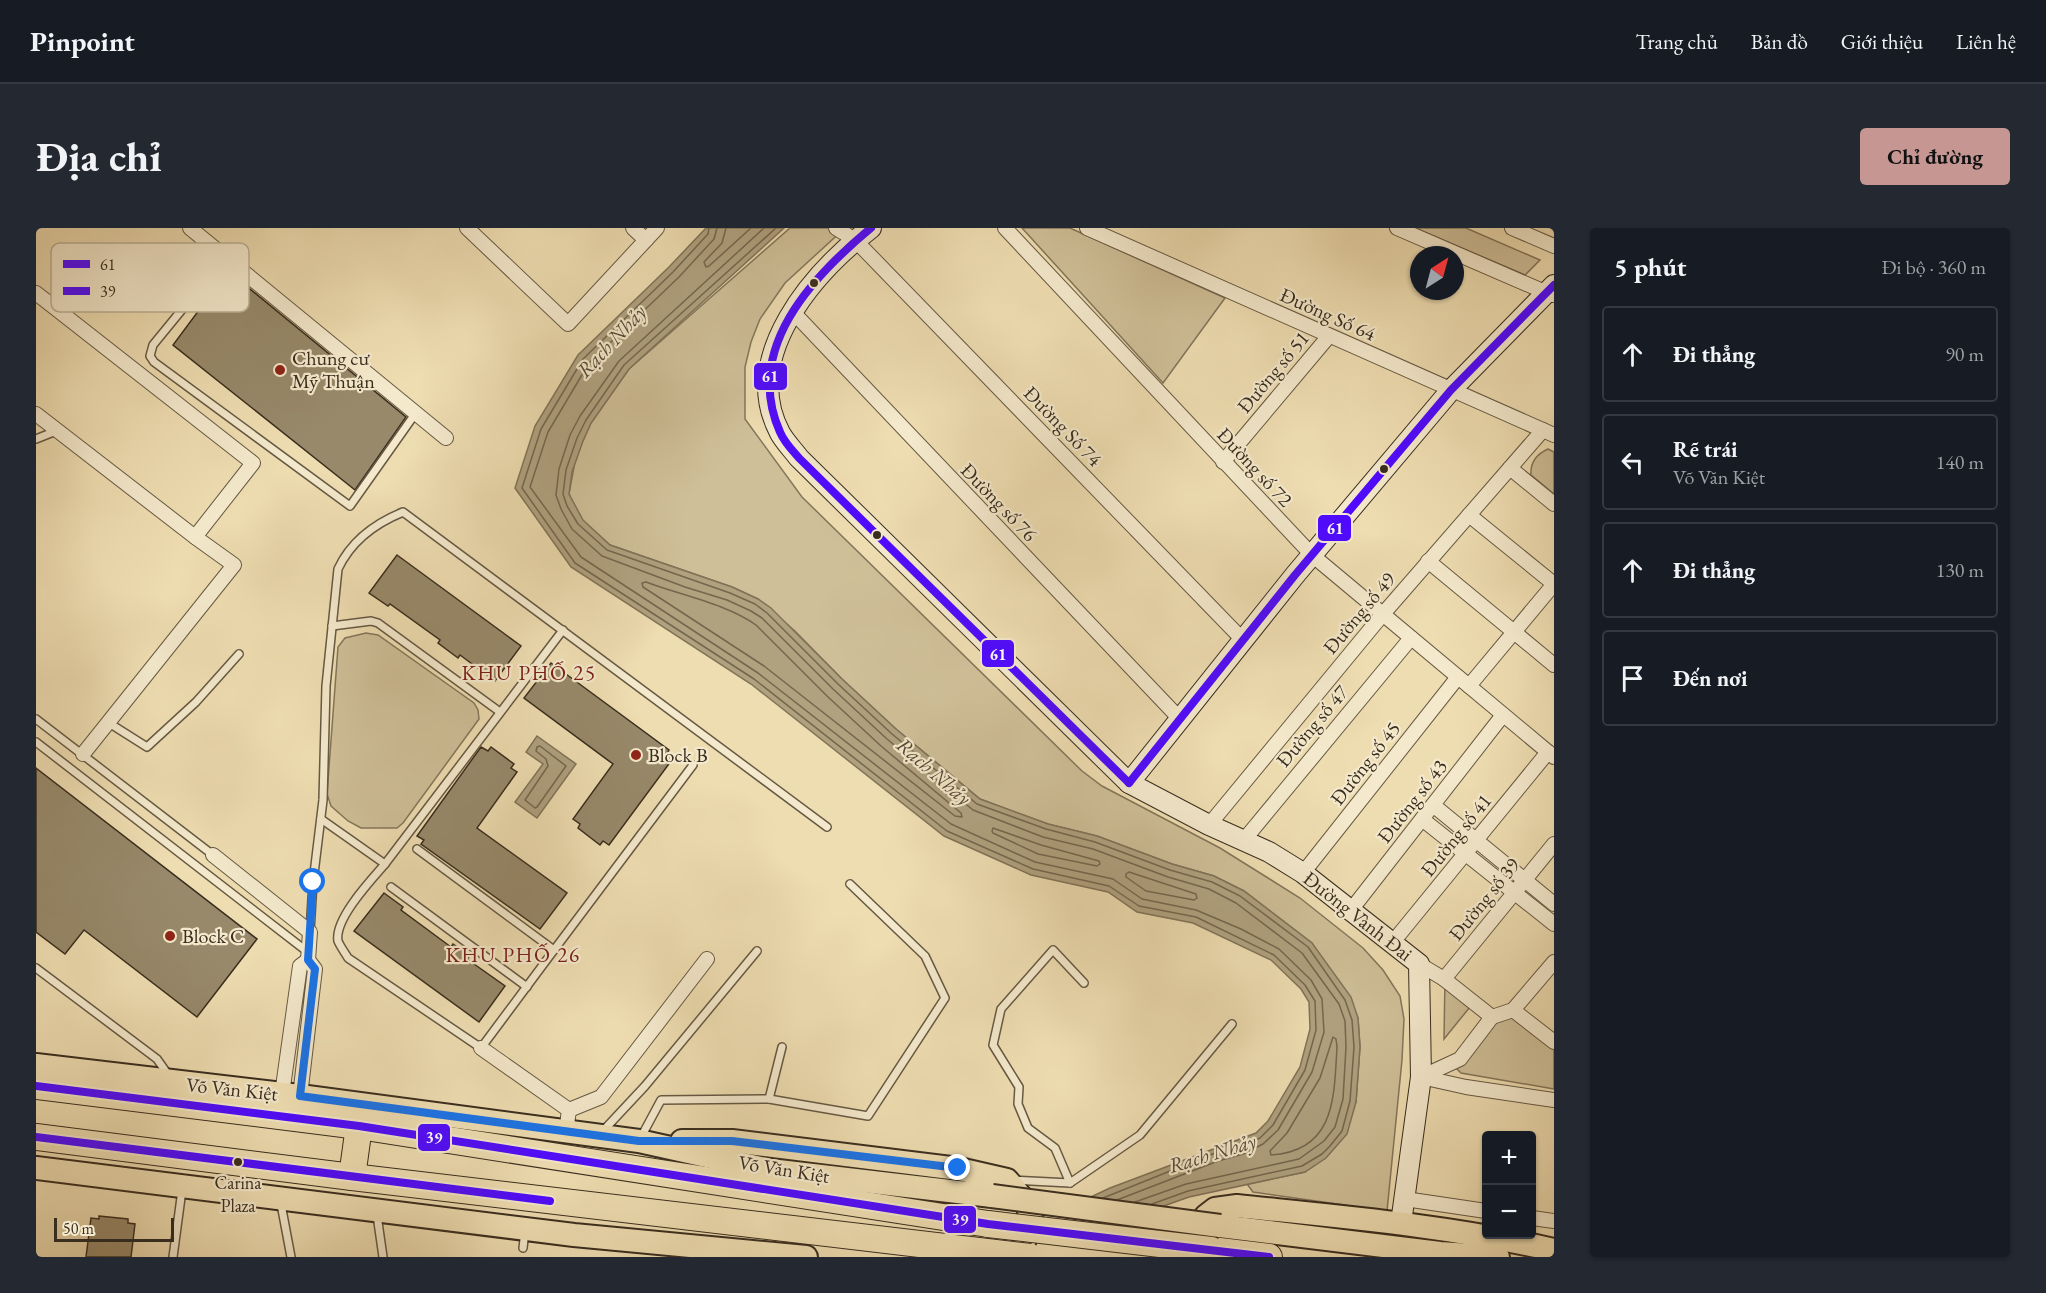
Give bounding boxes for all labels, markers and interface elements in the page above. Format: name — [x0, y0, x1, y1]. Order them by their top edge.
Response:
text: Pinpoint — [30, 23, 135, 59]
text: Trang chủ — [1636, 28, 1718, 55]
text: Bản đồ — [1751, 28, 1808, 55]
text: Giới thiệu — [1841, 28, 1923, 55]
text: Liên hệ — [1956, 28, 2016, 55]
button: Chỉ đường — [1860, 128, 2010, 185]
text: Địa chỉ — [36, 129, 162, 184]
legend — [51, 243, 249, 312]
north arrow — [1410, 246, 1464, 300]
text: 5 phút — [1614, 250, 1686, 284]
text: 61 — [100, 254, 115, 275]
text: Đi bộ · 360 m — [1881, 254, 1986, 280]
unlabelled marker — [808, 277, 820, 289]
text: 39 — [100, 281, 116, 302]
street label: Đường Số 64 — [1276, 281, 1380, 347]
water label: Rạch Nhảy — [570, 298, 652, 383]
street label: Đường số 51 — [1231, 326, 1315, 418]
icon: ahead — [1616, 338, 1649, 371]
text: Đi thẳng — [1673, 340, 1755, 369]
text: 90 m — [1945, 341, 1984, 367]
place label: Chung cư Mỹ Thuận — [292, 345, 375, 394]
line badge: 61 — [753, 362, 788, 391]
marker: Chung cư Mỹ Thuận — [273, 363, 287, 377]
text: 61 — [762, 366, 778, 387]
street label: Đường Số 74 — [1018, 380, 1108, 472]
street label: Đường số 72 — [1212, 422, 1299, 512]
text: Rẽ trái — [1673, 435, 1738, 464]
icon: left — [1616, 446, 1649, 479]
text: 140 m — [1936, 449, 1984, 475]
street label: Đường số 76 — [955, 457, 1043, 547]
unlabelled marker — [1378, 463, 1390, 475]
text: Võ Văn Kiệt — [1673, 464, 1765, 490]
line badge: 61 — [1317, 514, 1352, 542]
text: 61 — [1327, 518, 1343, 539]
unlabelled marker — [871, 529, 883, 541]
icon: ahead — [1616, 554, 1649, 587]
text: Đi thẳng — [1673, 556, 1755, 585]
text: 130 m — [1936, 557, 1984, 583]
street label: Đường số 49 — [1317, 566, 1401, 659]
line badge: 61 — [981, 639, 1015, 668]
text: 61 — [990, 644, 1006, 665]
district label: KHU PHỐ 25 — [462, 659, 597, 686]
icon: arrive — [1616, 662, 1649, 695]
text: Đến nơi — [1673, 664, 1748, 693]
street label: Đường số 47 — [1270, 679, 1354, 772]
street label: Đường số 45 — [1324, 716, 1406, 810]
water label: Rạch Nhảy — [891, 731, 977, 811]
place label: Block B — [648, 742, 708, 768]
marker: Block B — [629, 748, 643, 762]
street label: Đường số 43 — [1371, 754, 1453, 848]
street label: Đường số 41 — [1415, 788, 1497, 882]
street label: Đường số 39 — [1443, 852, 1526, 946]
street label: Đường Vành Đai — [1298, 865, 1418, 967]
route start — [299, 868, 325, 894]
place label: Block C — [182, 923, 244, 949]
marker: Block C — [163, 929, 177, 943]
district label: KHU PHỐ 26 — [446, 941, 581, 968]
street label: Võ Văn Kiệt — [185, 1071, 280, 1107]
line badge: 39 — [417, 1123, 451, 1152]
text: 39 — [426, 1127, 443, 1148]
water label: Rạch Nhảy — [1165, 1127, 1260, 1179]
map controls — [1482, 1131, 1536, 1239]
button: + — [1482, 1131, 1536, 1185]
street label: Võ Văn Kiệt — [737, 1149, 832, 1189]
route end — [944, 1154, 970, 1180]
marker: Carina Plaza — [232, 1156, 244, 1168]
place label: Carina Plaza — [214, 1171, 262, 1217]
button: − — [1482, 1185, 1536, 1239]
line badge: 39 — [943, 1205, 977, 1234]
text: 39 — [952, 1209, 969, 1230]
scale bar — [54, 1215, 174, 1242]
text: 50 m — [63, 1218, 94, 1239]

